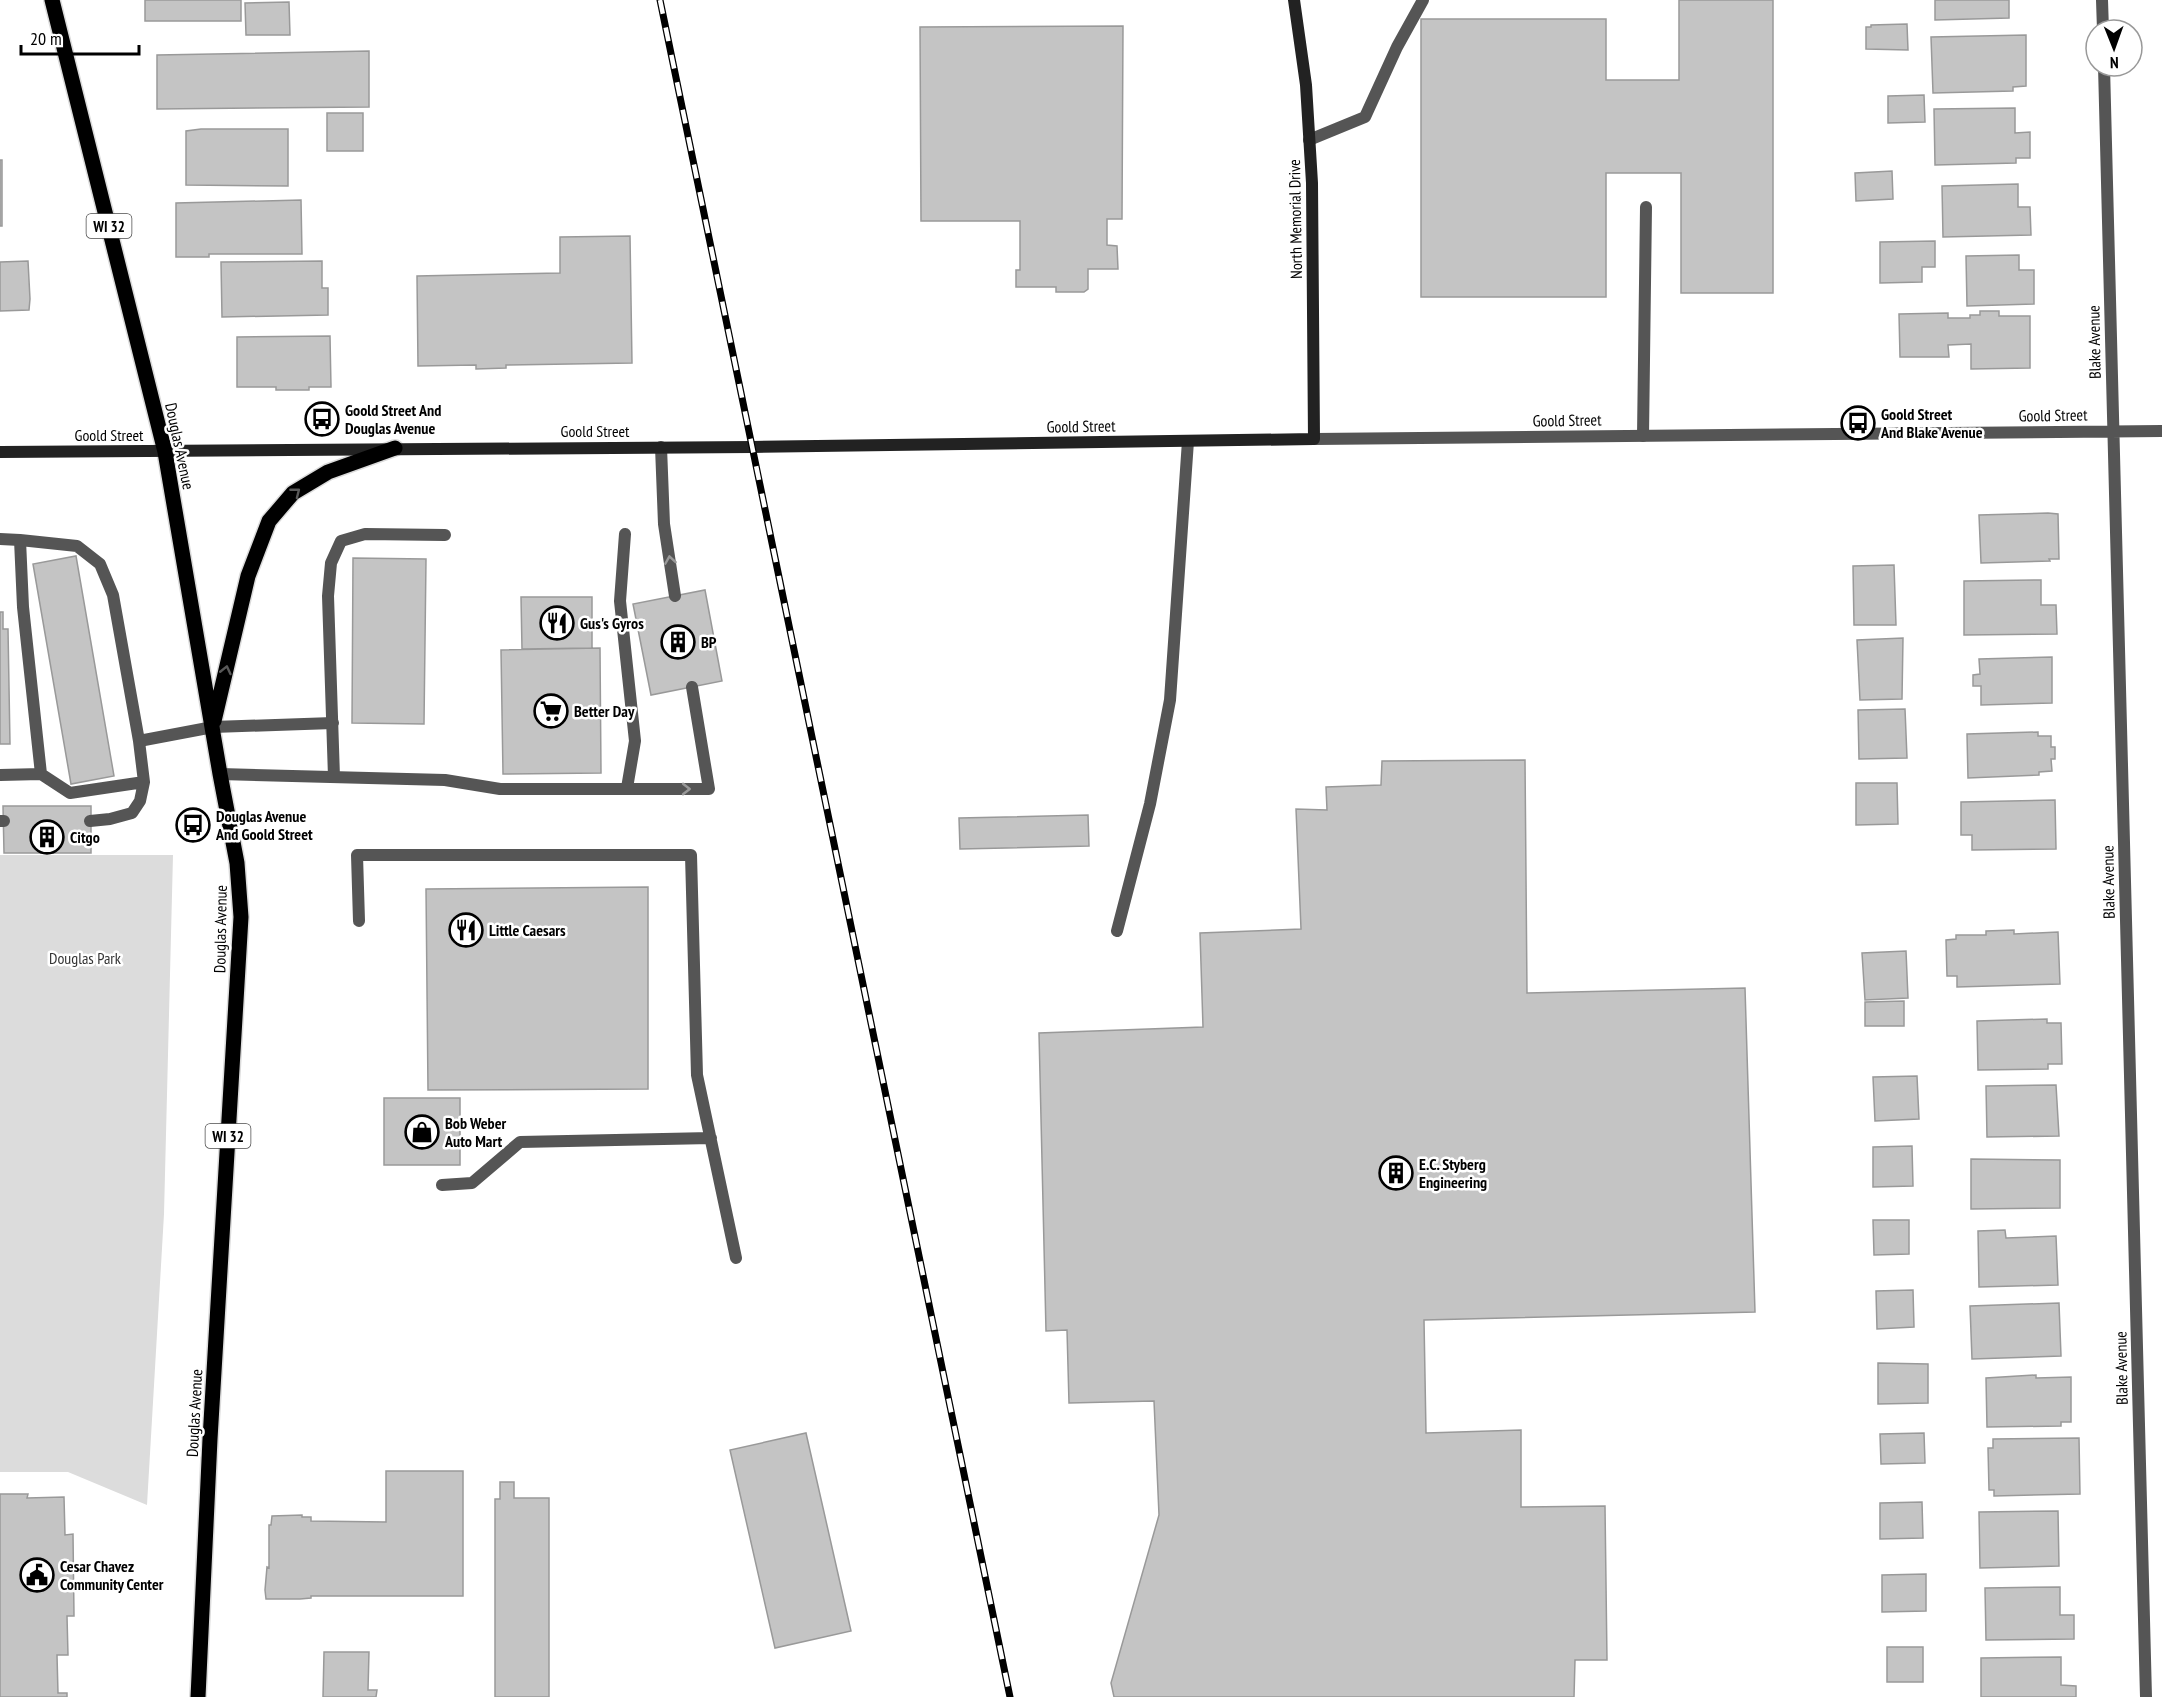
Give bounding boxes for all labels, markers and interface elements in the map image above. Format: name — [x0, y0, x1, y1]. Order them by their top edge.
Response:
scale bar — [21, 18, 140, 56]
north arrow — [2084, 18, 2144, 78]
text: 20 m — [30, 27, 62, 50]
text: N — [2110, 53, 2119, 73]
street label: North Memorial Drive — [1284, 159, 1306, 279]
road number: WI 32 — [86, 214, 132, 238]
street label: Blake Avenue — [2083, 305, 2105, 379]
place label: Goold Street And Douglas Avenue — [345, 400, 441, 438]
street label: Douglas Avenue — [161, 401, 199, 491]
bus stop icon: Goold Street And Douglas Avenue — [304, 401, 340, 437]
place label: Goold Street And Blake Avenue — [1880, 404, 1983, 442]
street label: Goold Street — [2018, 404, 2088, 426]
bus stop icon: Goold Street And Blake Avenue — [1840, 405, 1876, 441]
street label: Goold Street — [1532, 409, 1602, 431]
street label: Goold Street — [1046, 415, 1116, 437]
street label: Goold Street — [561, 421, 630, 441]
street label: Goold Street — [75, 425, 144, 445]
one-way arrow — [289, 489, 300, 500]
one-way arrow — [664, 555, 677, 565]
restaurant icon: Gus's Gyros — [539, 605, 575, 641]
place label: Gus's Gyros — [580, 613, 644, 633]
building icon: BP — [660, 624, 696, 660]
place label: BP — [701, 632, 717, 652]
one-way arrow — [219, 665, 232, 675]
supermarket icon: Better Day — [533, 693, 569, 729]
place label: Better Day — [574, 701, 635, 721]
one-way arrow — [681, 782, 690, 795]
place label: Douglas Avenue And Goold Street — [215, 806, 313, 844]
bus stop icon: Douglas Avenue And Goold Street — [175, 807, 211, 843]
building icon: Citgo — [29, 819, 65, 855]
place label: Citgo — [70, 827, 100, 847]
street label: Blake Avenue — [2097, 845, 2119, 919]
street label: Douglas Avenue — [209, 885, 231, 973]
restaurant icon: Little Caesars — [448, 912, 484, 948]
place label: Little Caesars — [489, 920, 566, 940]
park label: Douglas Park — [49, 948, 122, 968]
place label: Bob Weber Auto Mart — [444, 1113, 507, 1151]
shop icon: Bob Weber Auto Mart — [404, 1114, 440, 1150]
road number: WI 32 — [206, 1124, 250, 1148]
place label: E.C. Styberg Engineering — [1419, 1154, 1487, 1192]
building icon: E.C. Styberg Engineering — [1378, 1155, 1414, 1191]
street label: Blake Avenue — [2110, 1331, 2132, 1405]
street label: Douglas Avenue — [182, 1368, 206, 1458]
place label: Cesar Chavez Community Center — [60, 1556, 164, 1594]
public building icon: Cesar Chavez Community Center — [19, 1557, 55, 1593]

